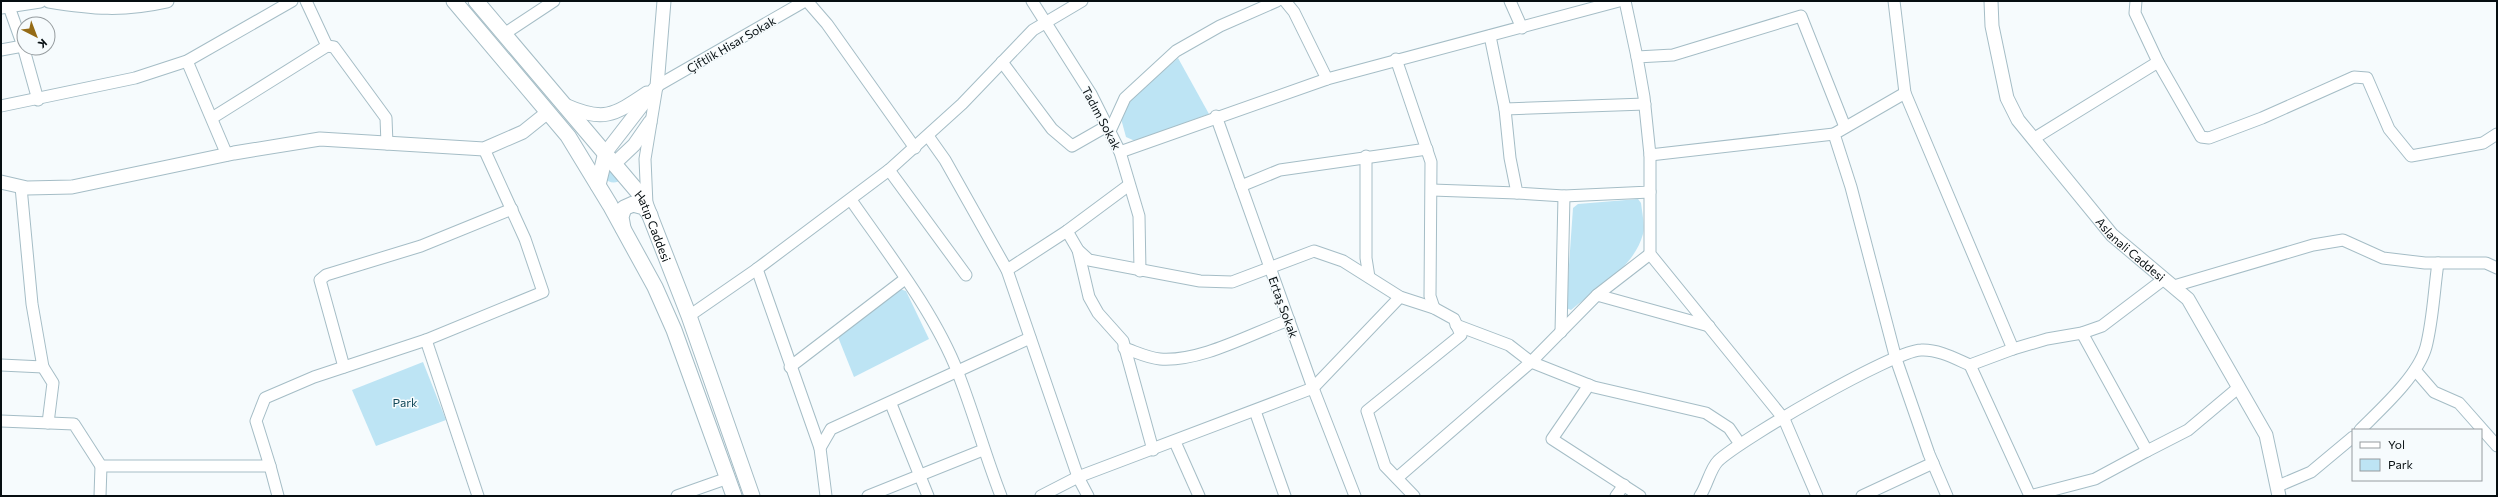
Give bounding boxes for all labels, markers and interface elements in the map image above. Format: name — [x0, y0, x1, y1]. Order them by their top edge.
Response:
street label: Çiftlik Hisar Sokak — [684, 13, 778, 75]
north arrow — [16, 16, 56, 56]
text: K — [36, 36, 50, 51]
street label: Tadım Sokak — [1080, 84, 1125, 152]
street label: Hatıp Caddesi — [632, 187, 674, 264]
street label: Aslanali Caddesi — [2093, 215, 2168, 284]
street label: Ertaş Sokak — [1266, 274, 1302, 340]
park label: Park — [392, 395, 418, 409]
legend — [2352, 429, 2482, 481]
text: Yol — [2388, 437, 2405, 451]
text: Park — [2388, 457, 2414, 471]

